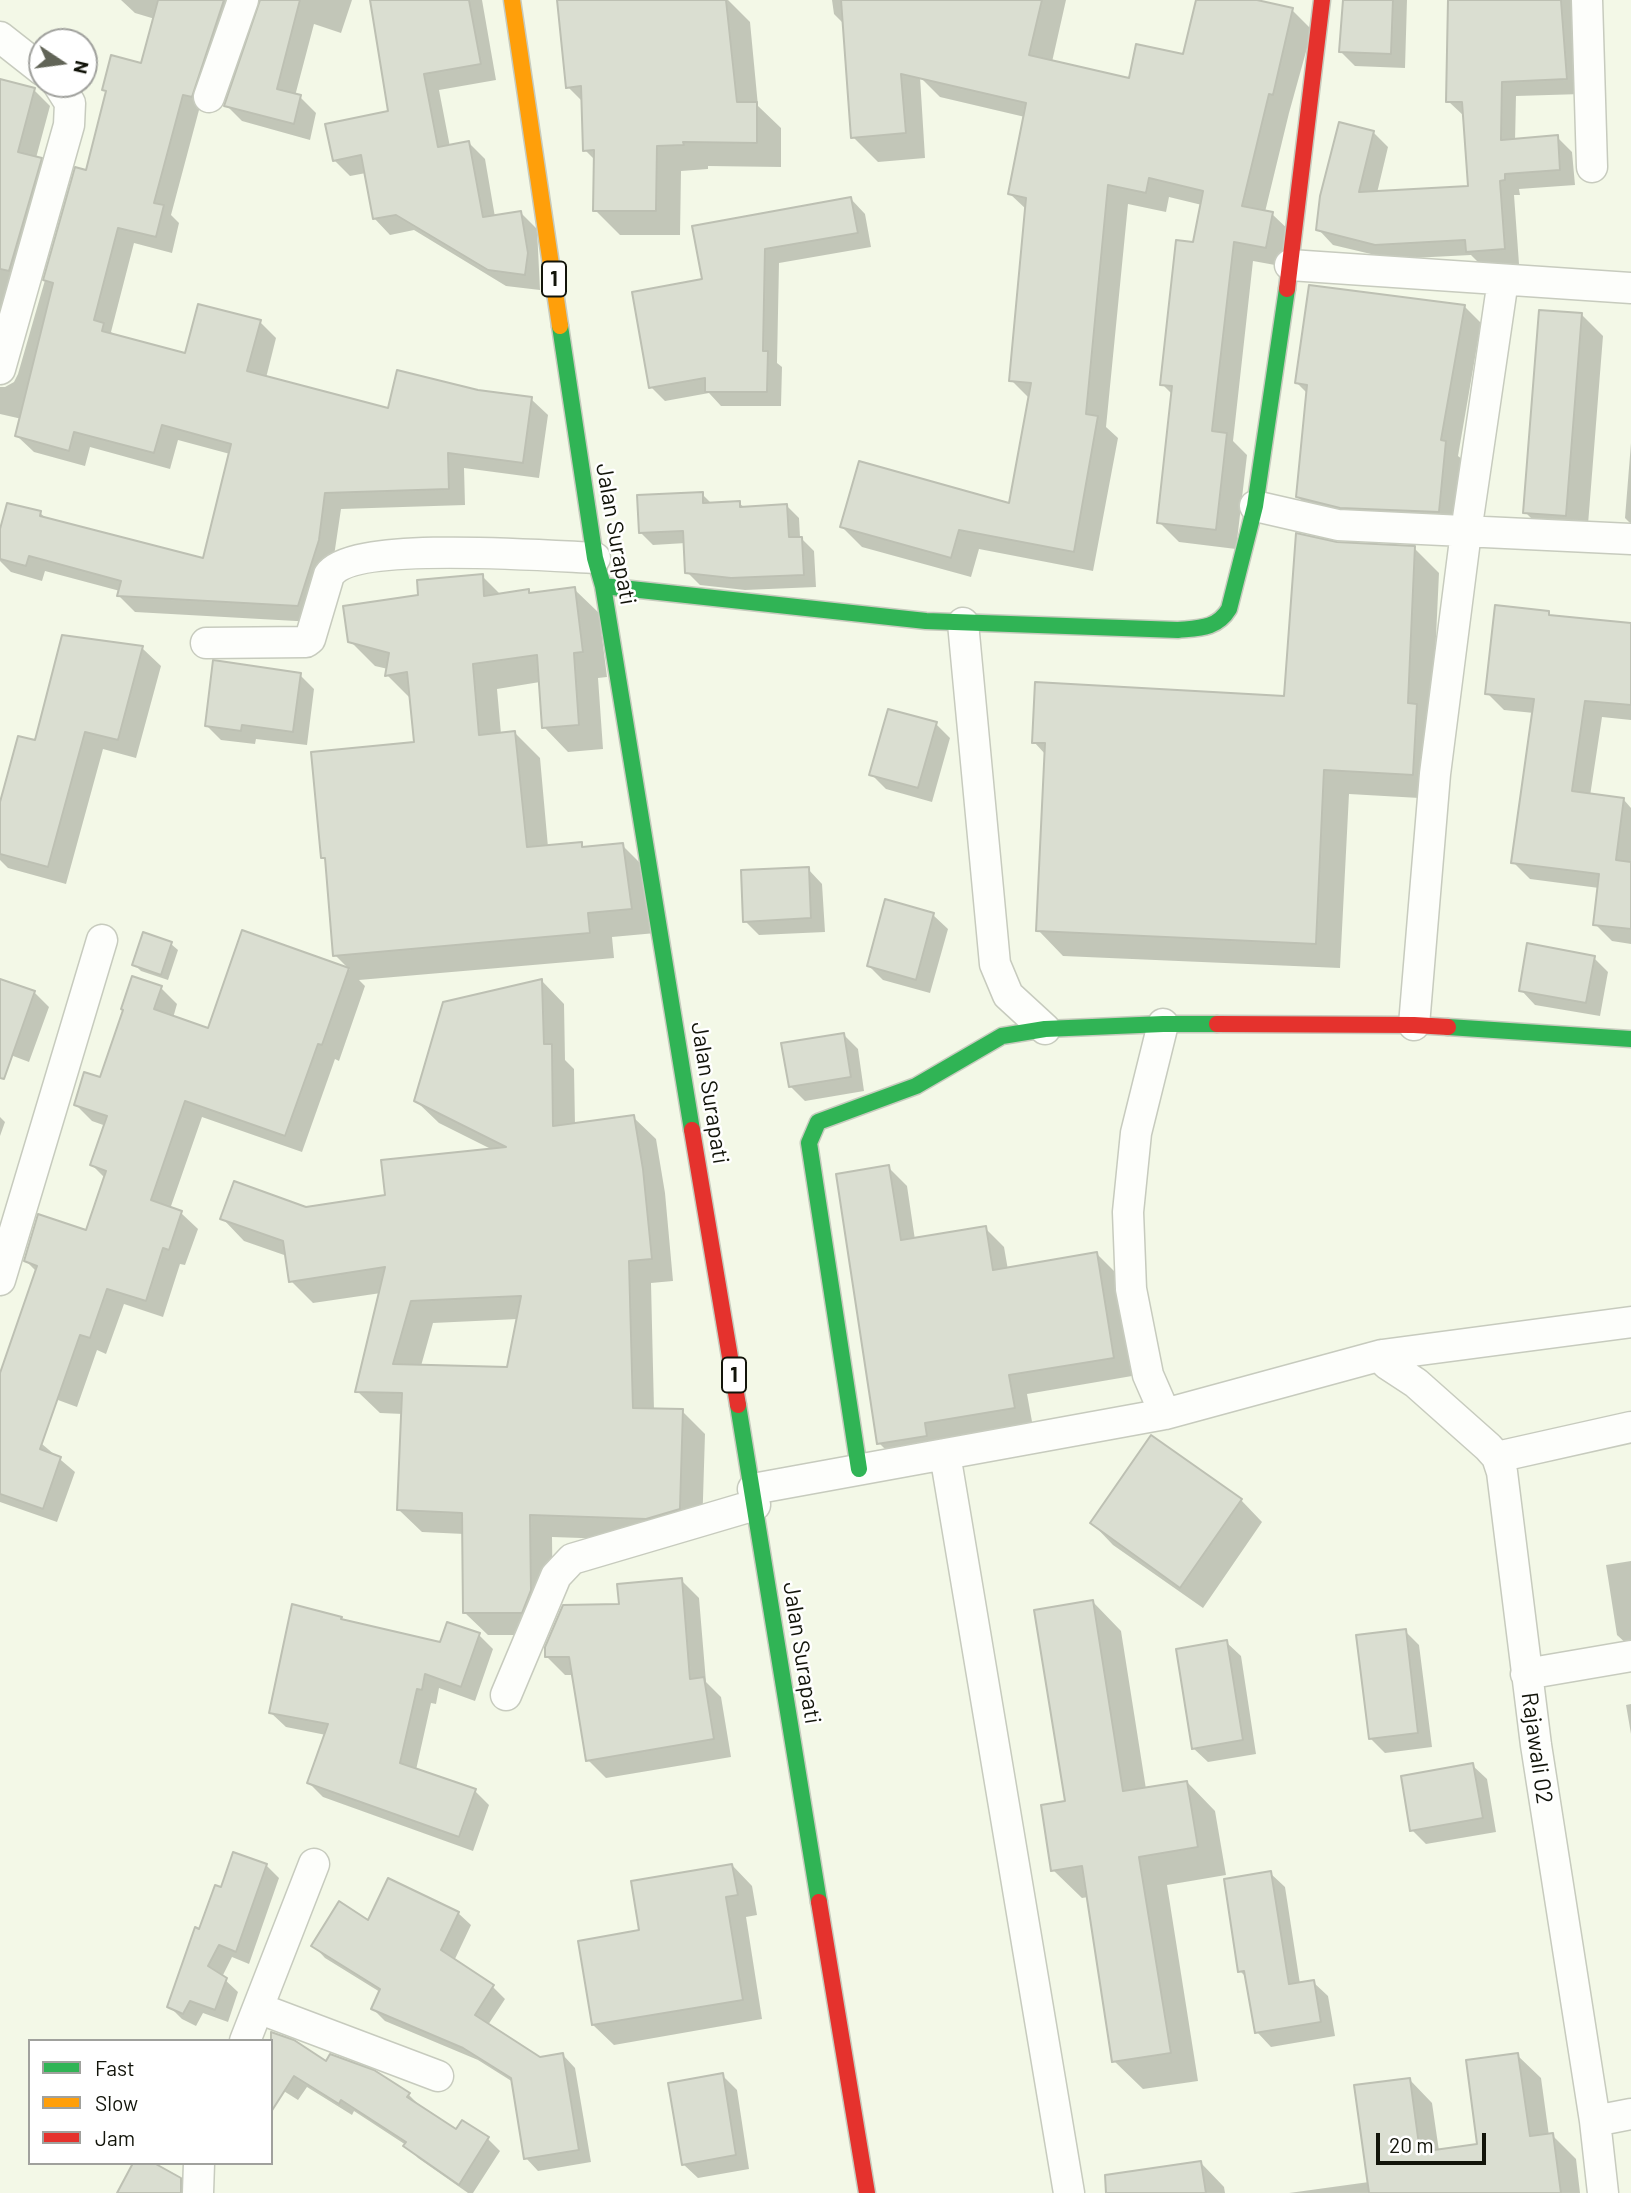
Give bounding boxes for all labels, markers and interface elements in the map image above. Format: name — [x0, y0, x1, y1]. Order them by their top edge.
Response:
north arrow — [28, 28, 98, 98]
text: N — [69, 59, 95, 76]
road number: 1 — [542, 262, 566, 296]
street label: Jalan Surapati — [590, 461, 642, 607]
street label: Jalan Surapati — [685, 1020, 735, 1166]
road number: 1 — [722, 1358, 746, 1392]
street label: Jalan Surapati — [777, 1580, 827, 1726]
street label: Rajawali 02 — [1516, 1691, 1558, 1805]
legend — [28, 2039, 273, 2165]
text: Fast — [95, 2055, 135, 2080]
text: Slow — [95, 2090, 138, 2115]
scale bar — [1379, 2120, 1489, 2164]
text: Jam — [95, 2125, 135, 2150]
text: 20 m — [1389, 2132, 1434, 2157]

